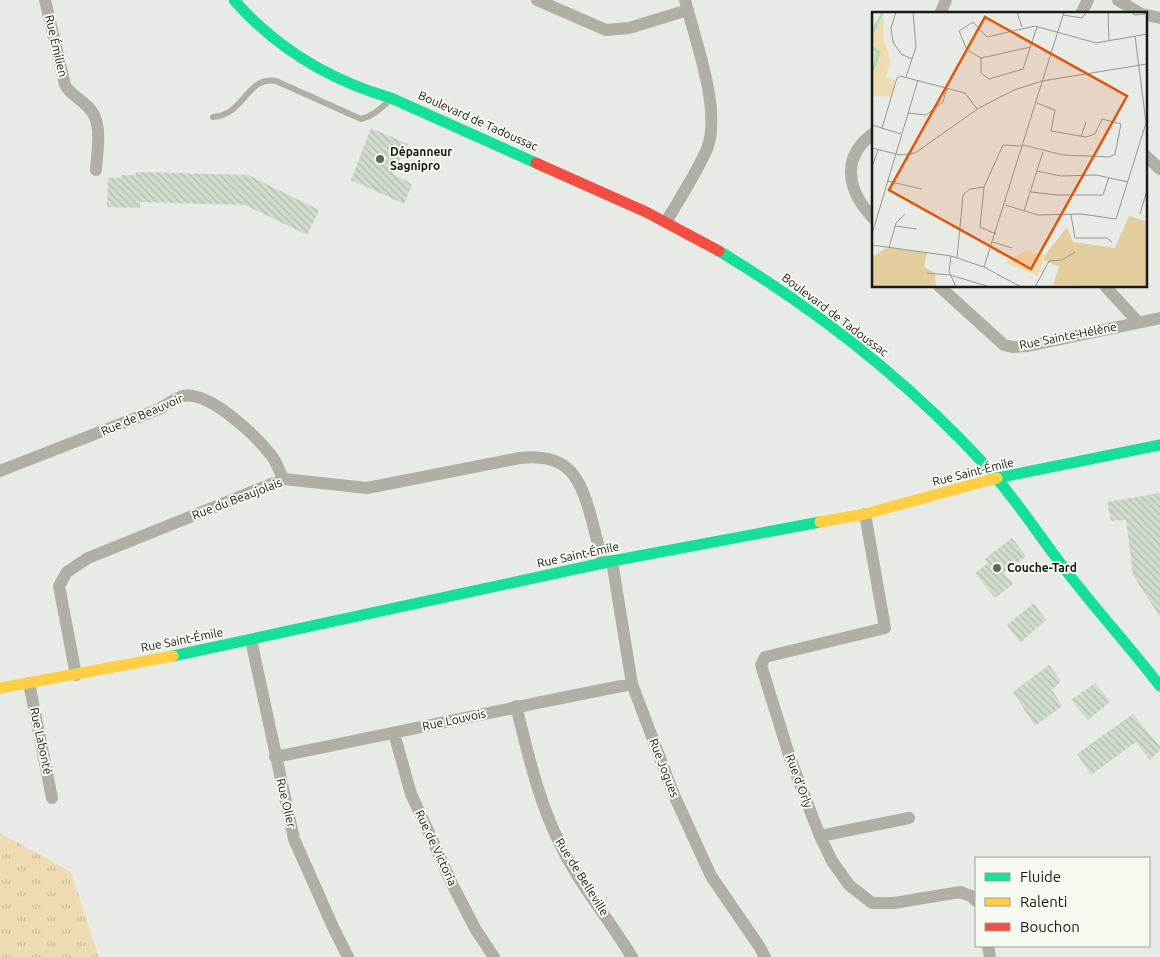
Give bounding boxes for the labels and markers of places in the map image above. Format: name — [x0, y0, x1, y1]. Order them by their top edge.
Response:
place label: Dépanneur Sagnipro — [390, 145, 452, 172]
marker: Dépanneur Sagnipro — [374, 153, 386, 165]
place label: Couche-Tard — [1007, 561, 1077, 574]
marker: Couche-Tard — [991, 562, 1003, 574]

